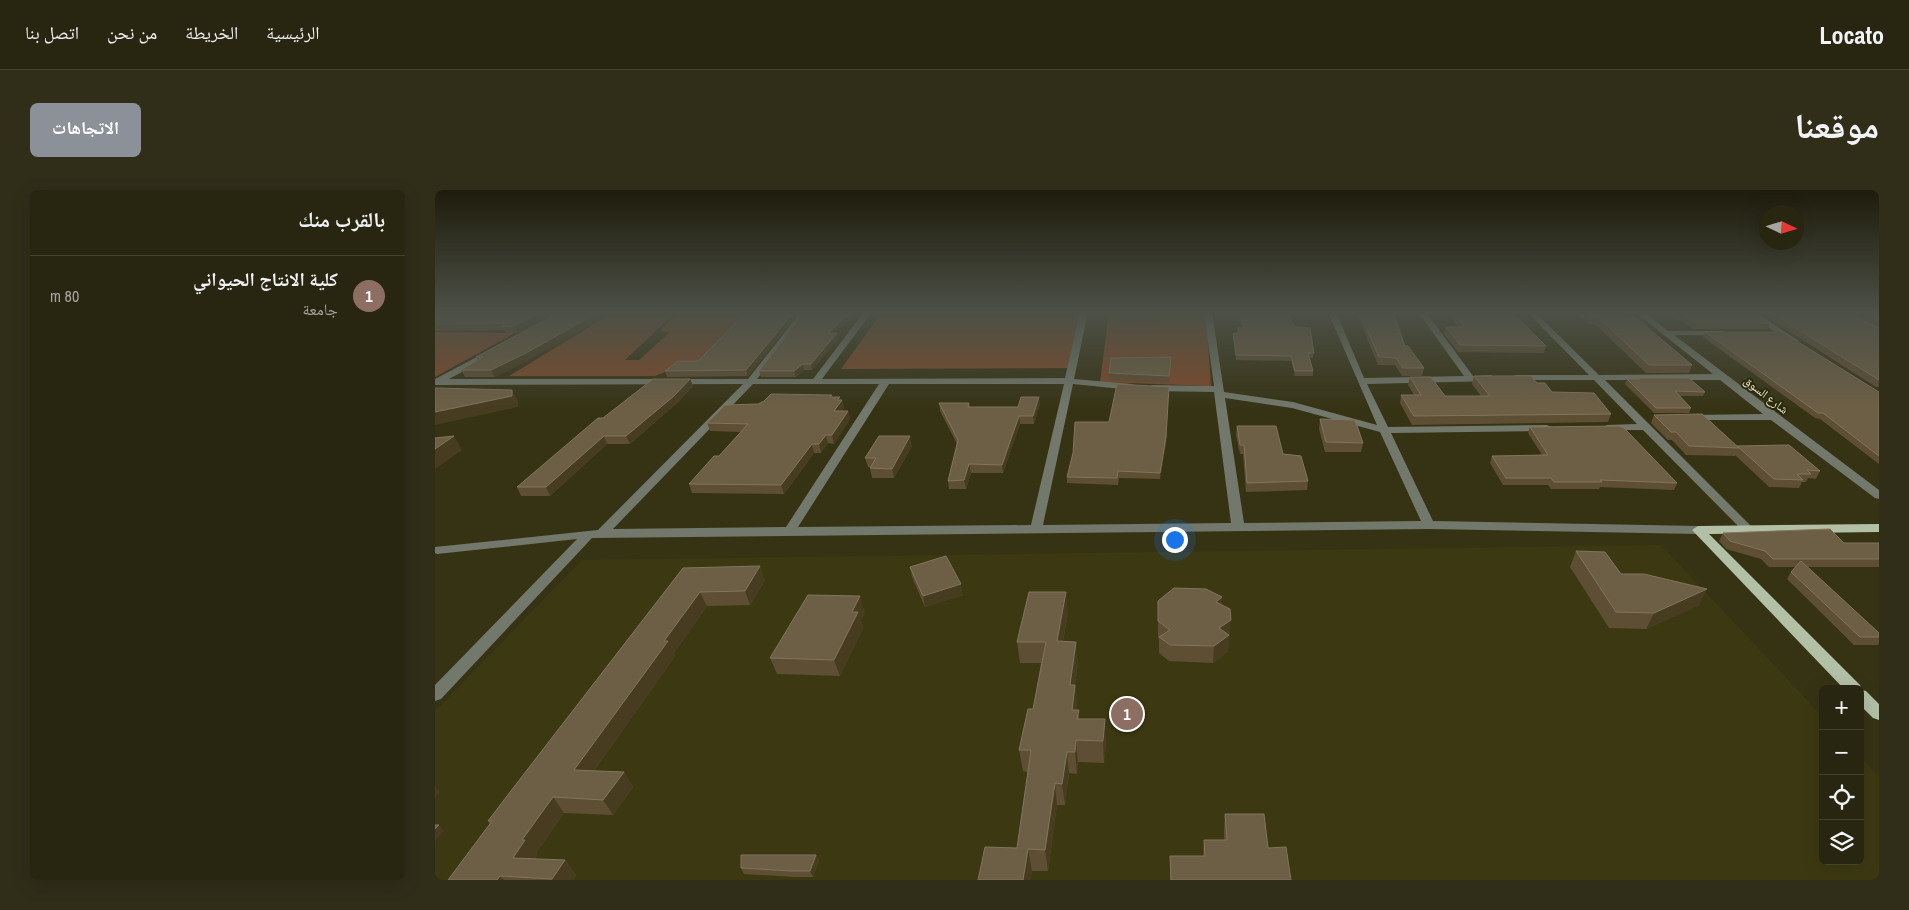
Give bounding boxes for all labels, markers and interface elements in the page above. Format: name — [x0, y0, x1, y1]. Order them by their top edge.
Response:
text: Locato — [1819, 19, 1884, 51]
text: اتصل بنا — [25, 20, 79, 45]
text: من نحن — [107, 20, 157, 45]
text: الخريطة — [185, 20, 238, 45]
text: الرئيسية — [266, 20, 320, 45]
text: موقعنا — [1794, 102, 1879, 149]
button: الاتجاهات — [30, 103, 141, 157]
text: بالقرب منك — [298, 205, 385, 234]
north arrow — [1759, 205, 1804, 250]
text: كلية الانتاج الحيواني — [193, 266, 338, 292]
text: 80 m — [50, 285, 79, 307]
text: 1 — [365, 285, 373, 307]
text: جامعة — [303, 298, 338, 320]
street label: شارع السوق — [1740, 373, 1792, 417]
your location — [1162, 527, 1188, 553]
map controls — [1819, 685, 1864, 865]
button: + — [1819, 685, 1864, 730]
pin: 1 — [1111, 695, 1143, 733]
button: − — [1819, 730, 1864, 775]
button: locate — [1819, 775, 1864, 820]
button: layers — [1819, 820, 1864, 865]

